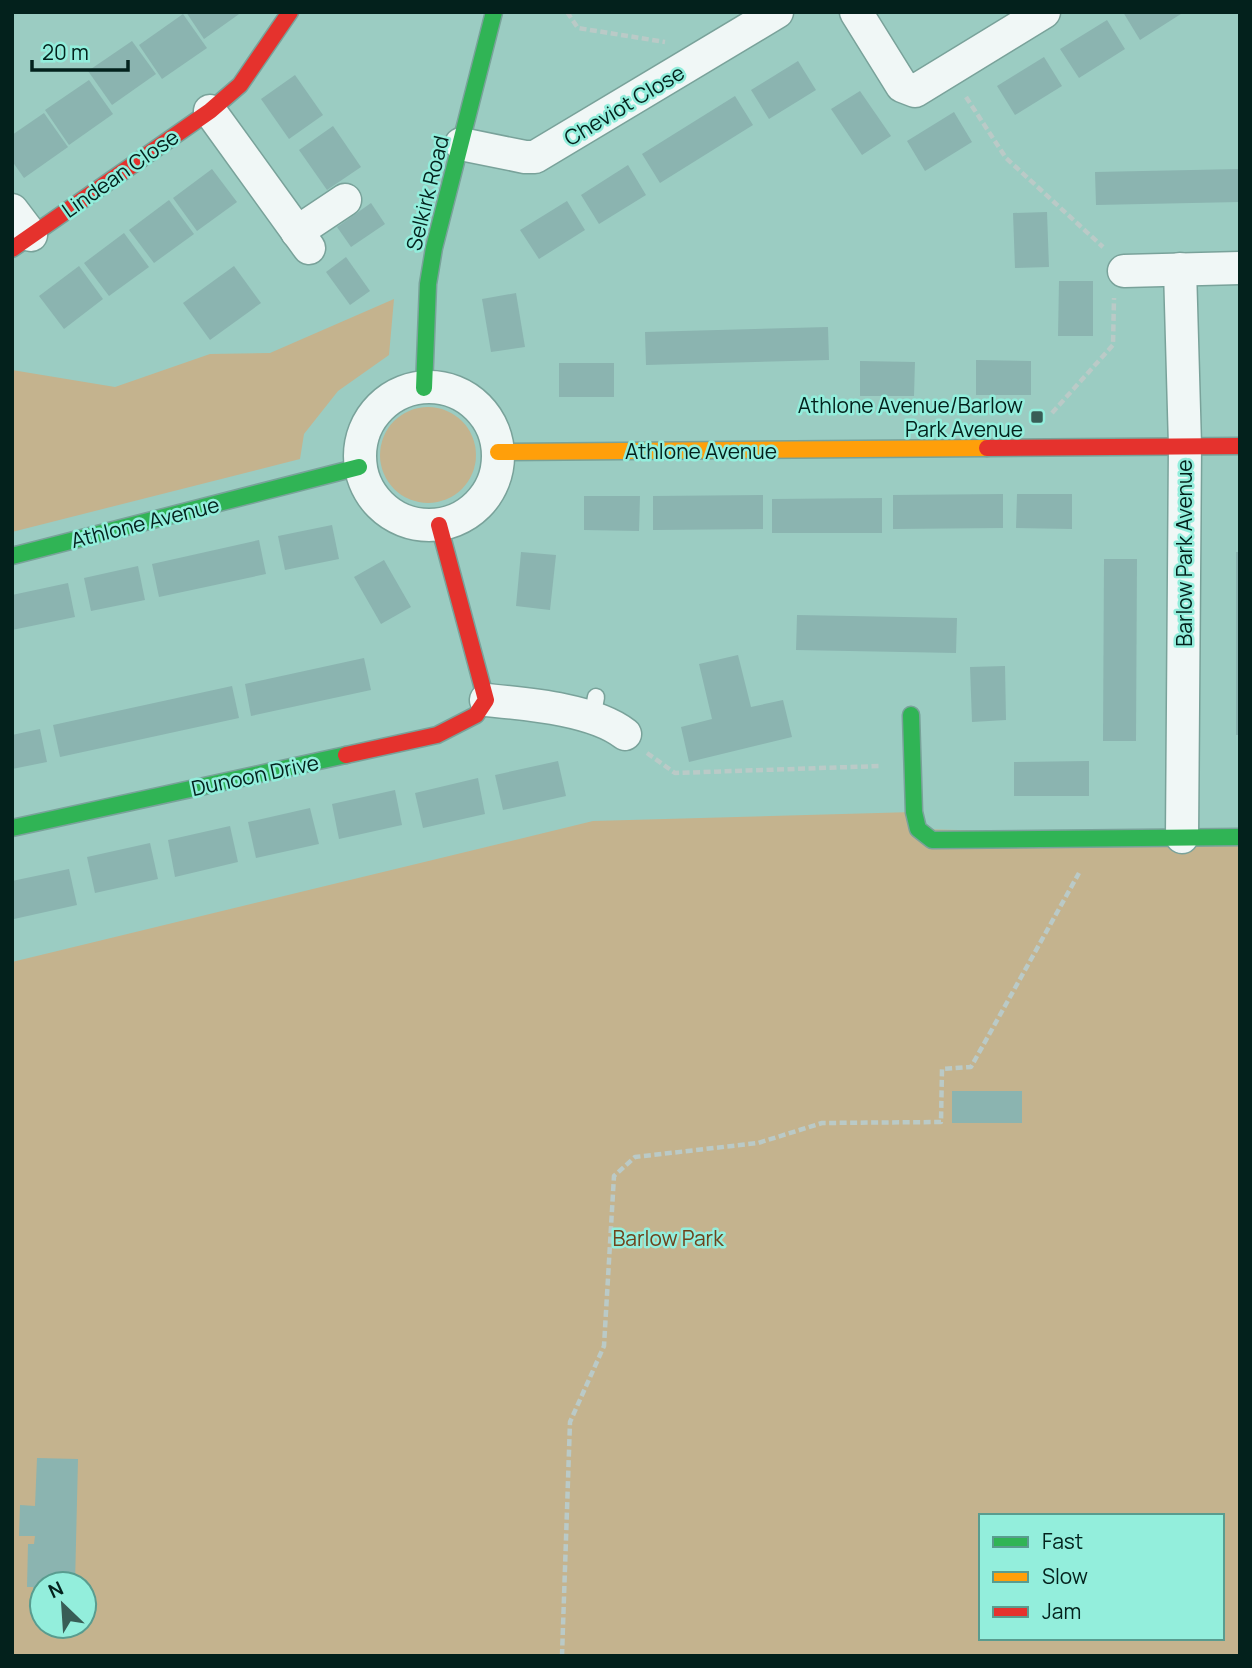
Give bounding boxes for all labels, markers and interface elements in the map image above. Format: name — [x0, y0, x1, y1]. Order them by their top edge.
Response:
scale bar — [32, 28, 128, 72]
text: 20 m — [42, 38, 89, 66]
street label: Cheviot Close — [559, 58, 689, 152]
street label: Lindean Close — [56, 122, 184, 224]
street label: Selkirk Road — [399, 133, 455, 253]
place label: Athlone Avenue/Barlow Park Avenue — [798, 391, 1023, 443]
marker: Athlone Avenue/Barlow Park Avenue — [1029, 409, 1045, 425]
street label: Athlone Avenue — [625, 437, 777, 465]
street label: Barlow Park Avenue — [1170, 459, 1198, 647]
street label: Athlone Avenue — [68, 490, 222, 554]
street label: Dunoon Drive — [189, 748, 321, 802]
park label: Barlow Park — [612, 1224, 724, 1252]
legend — [979, 1514, 1224, 1640]
text: Fast — [1042, 1527, 1083, 1555]
text: Slow — [1042, 1562, 1088, 1590]
north arrow — [28, 1570, 98, 1640]
text: N — [44, 1575, 67, 1604]
text: Jam — [1042, 1597, 1081, 1625]

